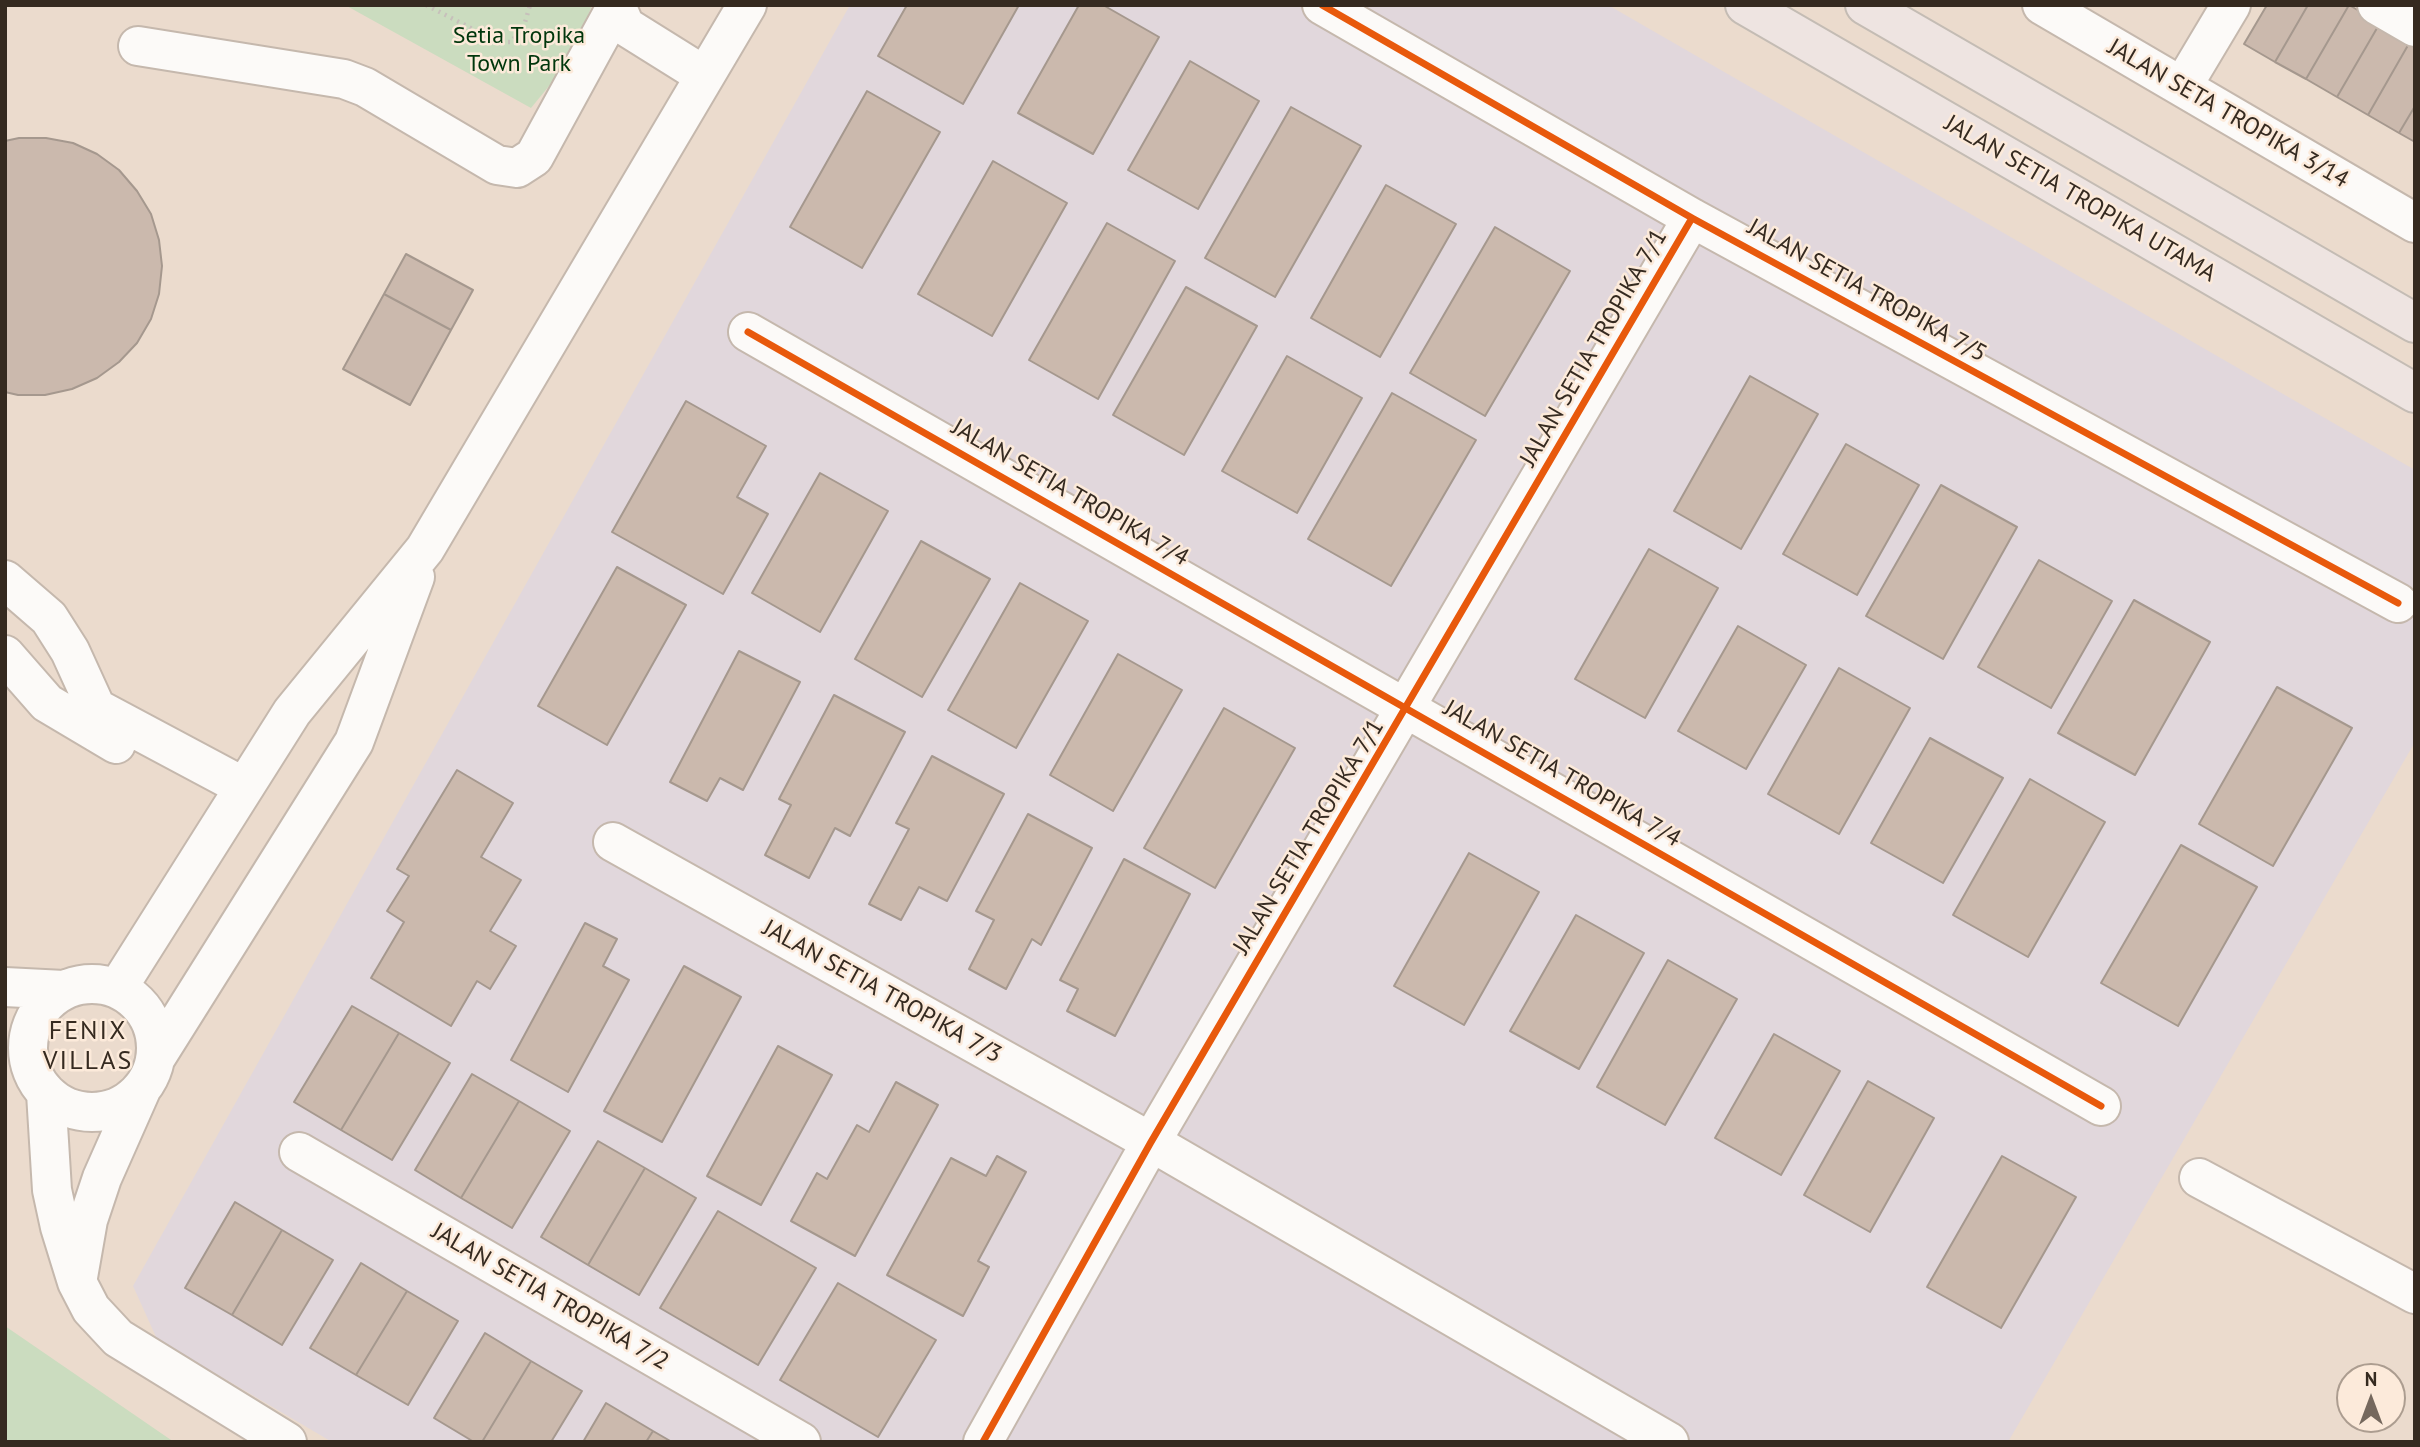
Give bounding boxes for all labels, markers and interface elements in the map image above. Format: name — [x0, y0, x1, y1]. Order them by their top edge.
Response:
park label: Setia Tropika Town Park — [453, 22, 585, 78]
street label: JALAN SETA TROPIKA 3/14 — [2102, 33, 2354, 195]
street label: JALAN SETIA TROPIKA UTAMA — [1939, 109, 2221, 289]
street label: JALAN SETIA TROPIKA 7/5 — [1742, 213, 1992, 369]
street label: JALAN SETIA TROPIKA 7/1 — [1514, 224, 1674, 472]
street label: JALAN SETIA TROPIKA 7/4 — [946, 413, 1194, 573]
street label: JALAN SETIA TROPIKA 7/4 — [1438, 694, 1686, 854]
street label: JALAN SETIA TROPIKA 7/1 — [1227, 714, 1391, 960]
street label: JALAN SETIA TROPIKA 7/3 — [757, 914, 1007, 1070]
district label: FENIX VILLAS — [44, 1016, 132, 1078]
street label: JALAN SETIA TROPIKA 7/2 — [426, 1217, 674, 1377]
north arrow — [2336, 1363, 2406, 1433]
text: N — [2365, 1367, 2377, 1391]

